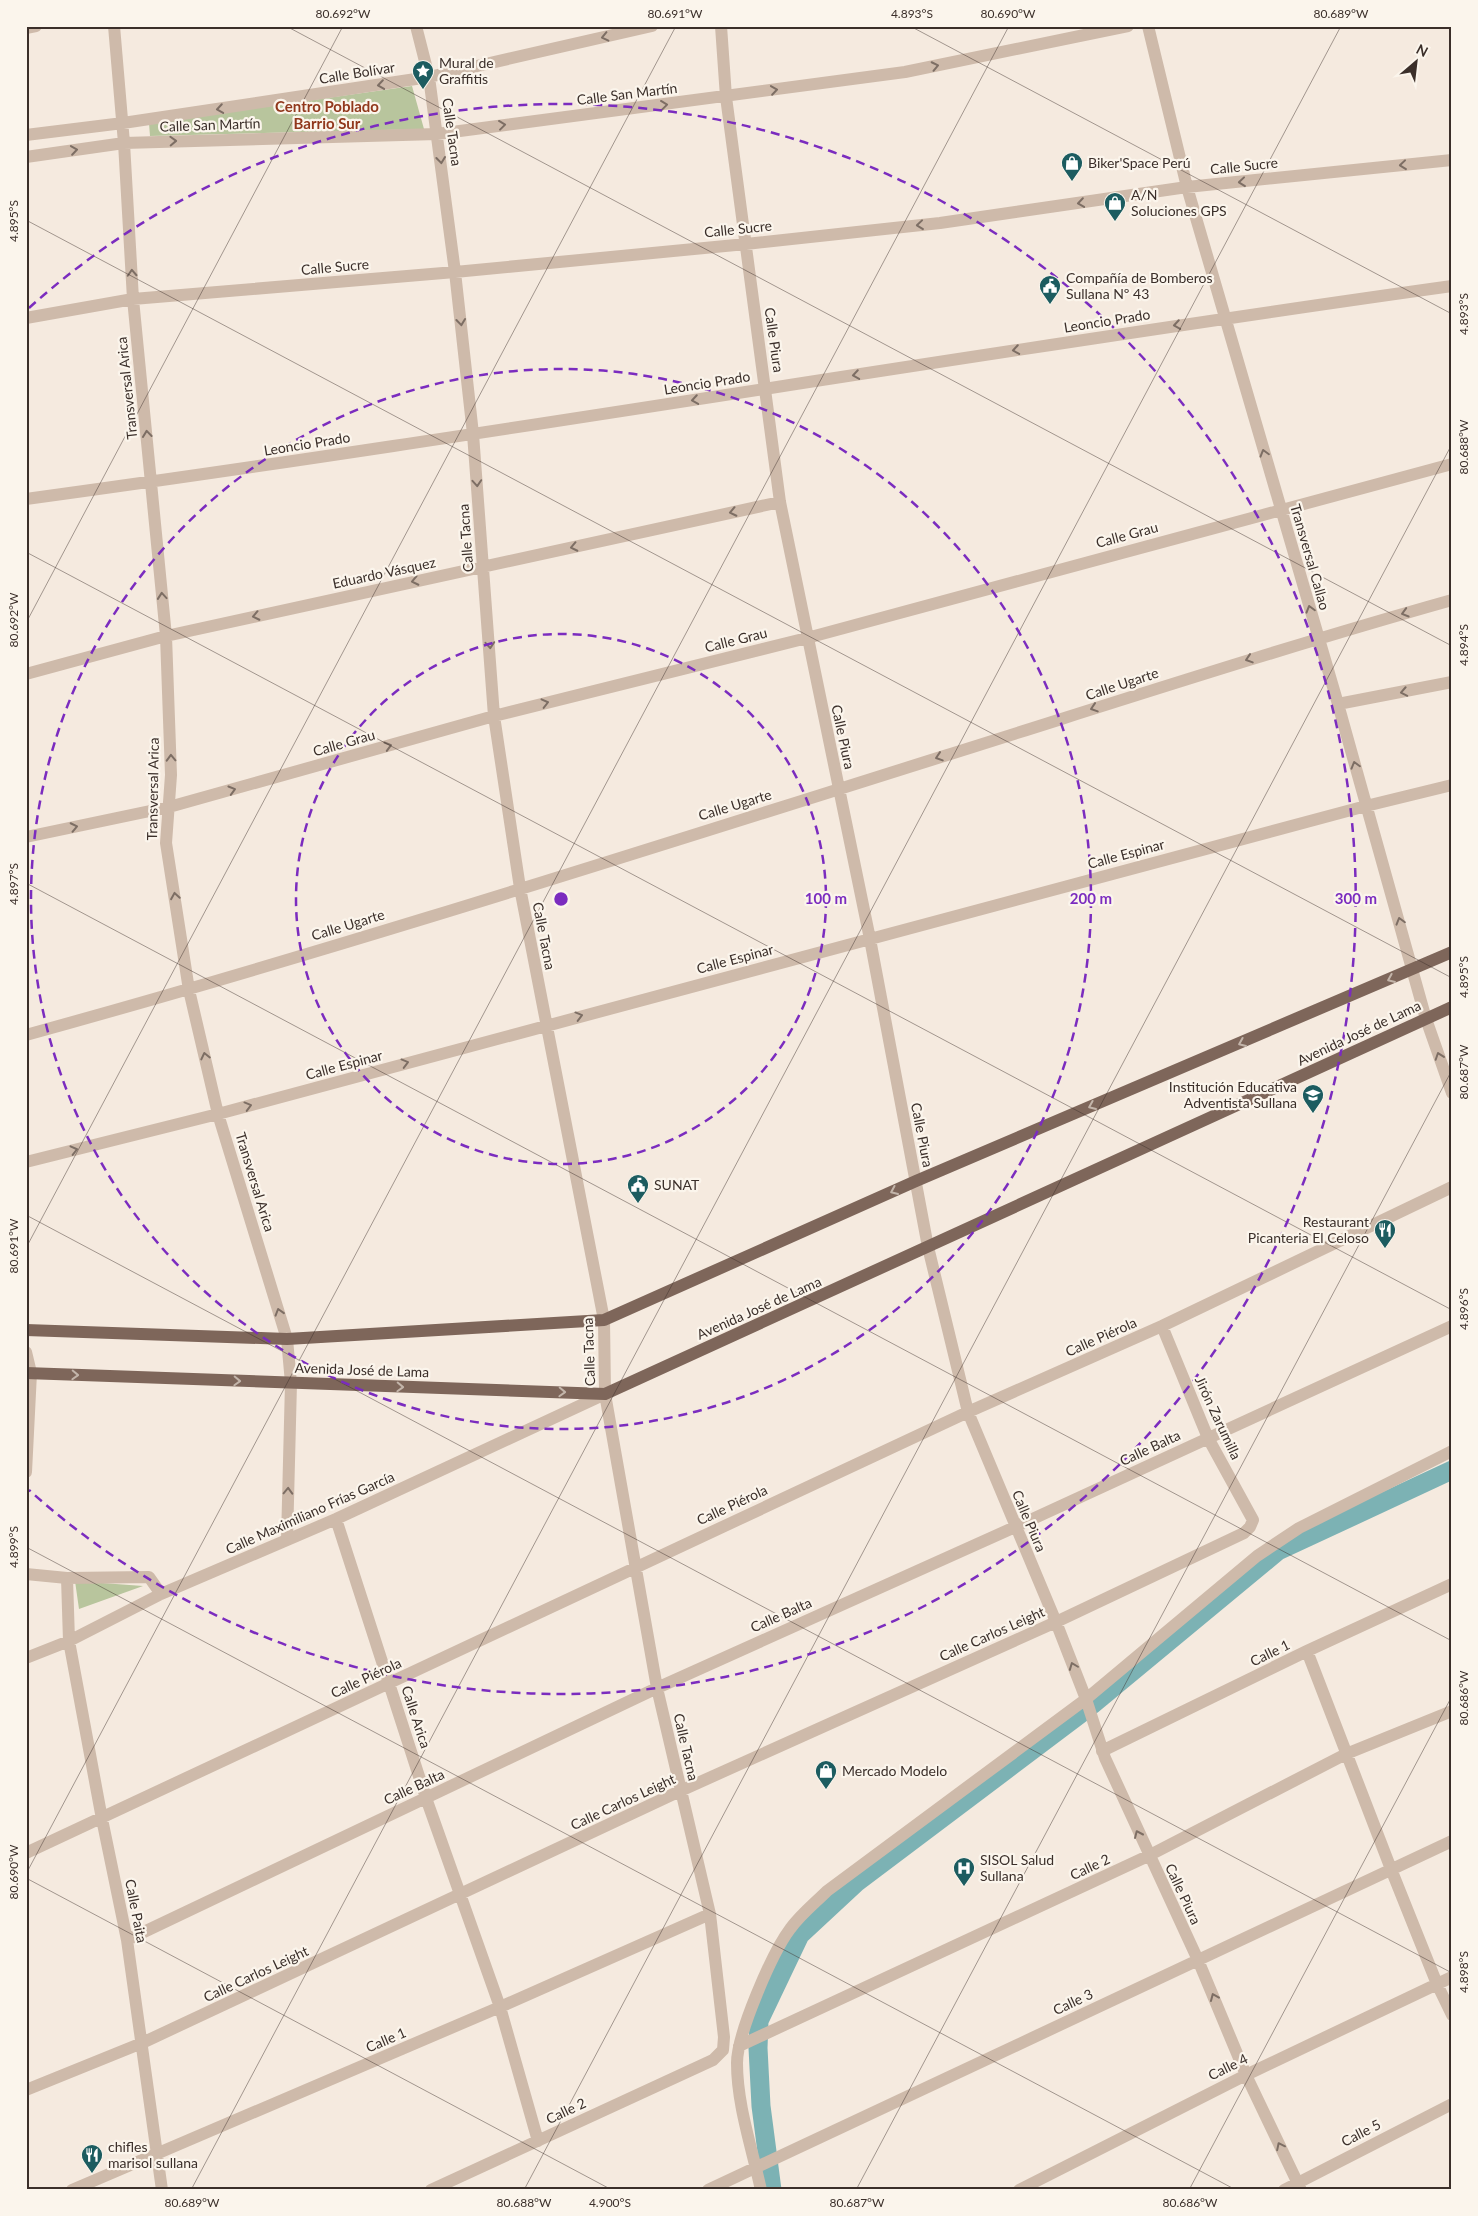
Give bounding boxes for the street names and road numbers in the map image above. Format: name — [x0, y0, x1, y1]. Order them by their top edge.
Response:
street label: Calle Bolívar — [318, 58, 396, 87]
street label: Calle San Martín — [576, 79, 678, 108]
street label: Calle Tacna — [439, 97, 466, 167]
street label: Calle San Martín — [159, 114, 261, 135]
street label: Calle Sucre — [1209, 153, 1279, 178]
street label: Calle Sucre — [703, 216, 773, 241]
street label: Calle Sucre — [300, 255, 370, 278]
street label: Leoncio Prado — [1062, 305, 1151, 336]
street label: Calle Piura — [762, 306, 787, 374]
street label: Transversal Arica — [113, 336, 140, 440]
street label: Leoncio Prado — [662, 367, 751, 398]
street label: Leoncio Prado — [262, 428, 351, 459]
street label: Transversal Callao — [1287, 502, 1334, 612]
street label: Calle Tacna — [455, 503, 476, 573]
street label: Calle Grau — [1094, 518, 1160, 551]
street label: Eduardo Vásquez — [331, 553, 437, 592]
street label: Calle Grau — [703, 624, 769, 655]
street label: Calle Ugarte — [1083, 664, 1160, 703]
street label: Calle Piura — [828, 703, 859, 771]
street label: Calle Grau — [311, 726, 377, 759]
street label: Transversal Arica — [143, 737, 162, 841]
street label: Calle Ugarte — [696, 785, 773, 824]
street label: Calle Espinar — [1086, 835, 1166, 872]
street label: Calle Tacna — [530, 901, 559, 971]
street label: Calle Ugarte — [309, 905, 386, 944]
street label: Calle Espinar — [695, 940, 775, 977]
street label: Avenida José de Lama — [1294, 996, 1423, 1069]
street label: Calle Espinar — [304, 1046, 384, 1083]
street label: Calle Piura — [908, 1101, 937, 1169]
street label: Transversal Arica — [232, 1130, 279, 1234]
street label: Avenida José de Lama — [694, 1272, 824, 1343]
street label: Calle Piérola — [1063, 1313, 1139, 1360]
street label: Calle Tacna — [579, 1317, 598, 1387]
street label: Avenida José de Lama — [294, 1359, 430, 1380]
street label: Jirón Zarumilla — [1192, 1373, 1245, 1462]
street label: Calle Balta — [1117, 1426, 1183, 1469]
street label: Calle Maximiliano Frías García — [223, 1468, 397, 1558]
street label: Calle Piérola — [694, 1481, 770, 1528]
street label: Calle Piura — [1009, 1487, 1050, 1554]
street label: Calle Balta — [748, 1594, 814, 1636]
street label: Calle Carlos Leight — [936, 1603, 1047, 1664]
street label: Calle 1 — [1247, 1636, 1292, 1669]
street label: Calle Piérola — [328, 1654, 404, 1701]
street label: Calle Arica — [398, 1683, 435, 1750]
street label: Calle Tacna — [670, 1712, 702, 1782]
street label: Calle Balta — [381, 1765, 447, 1808]
street label: Calle Carlos Leight — [568, 1770, 678, 1833]
street label: Calle 2 — [1067, 1850, 1112, 1883]
street label: Calle Piura — [1162, 1861, 1205, 1927]
street label: Calle Paita — [122, 1878, 151, 1944]
street label: Calle Carlos Leight — [201, 1942, 311, 2005]
street label: Calle 3 — [1050, 1985, 1095, 2018]
street label: Calle 1 — [363, 2024, 408, 2056]
street label: Calle 4 — [1205, 2050, 1250, 2083]
street label: Calle 2 — [543, 2094, 588, 2127]
street label: Calle 5 — [1338, 2115, 1383, 2150]

